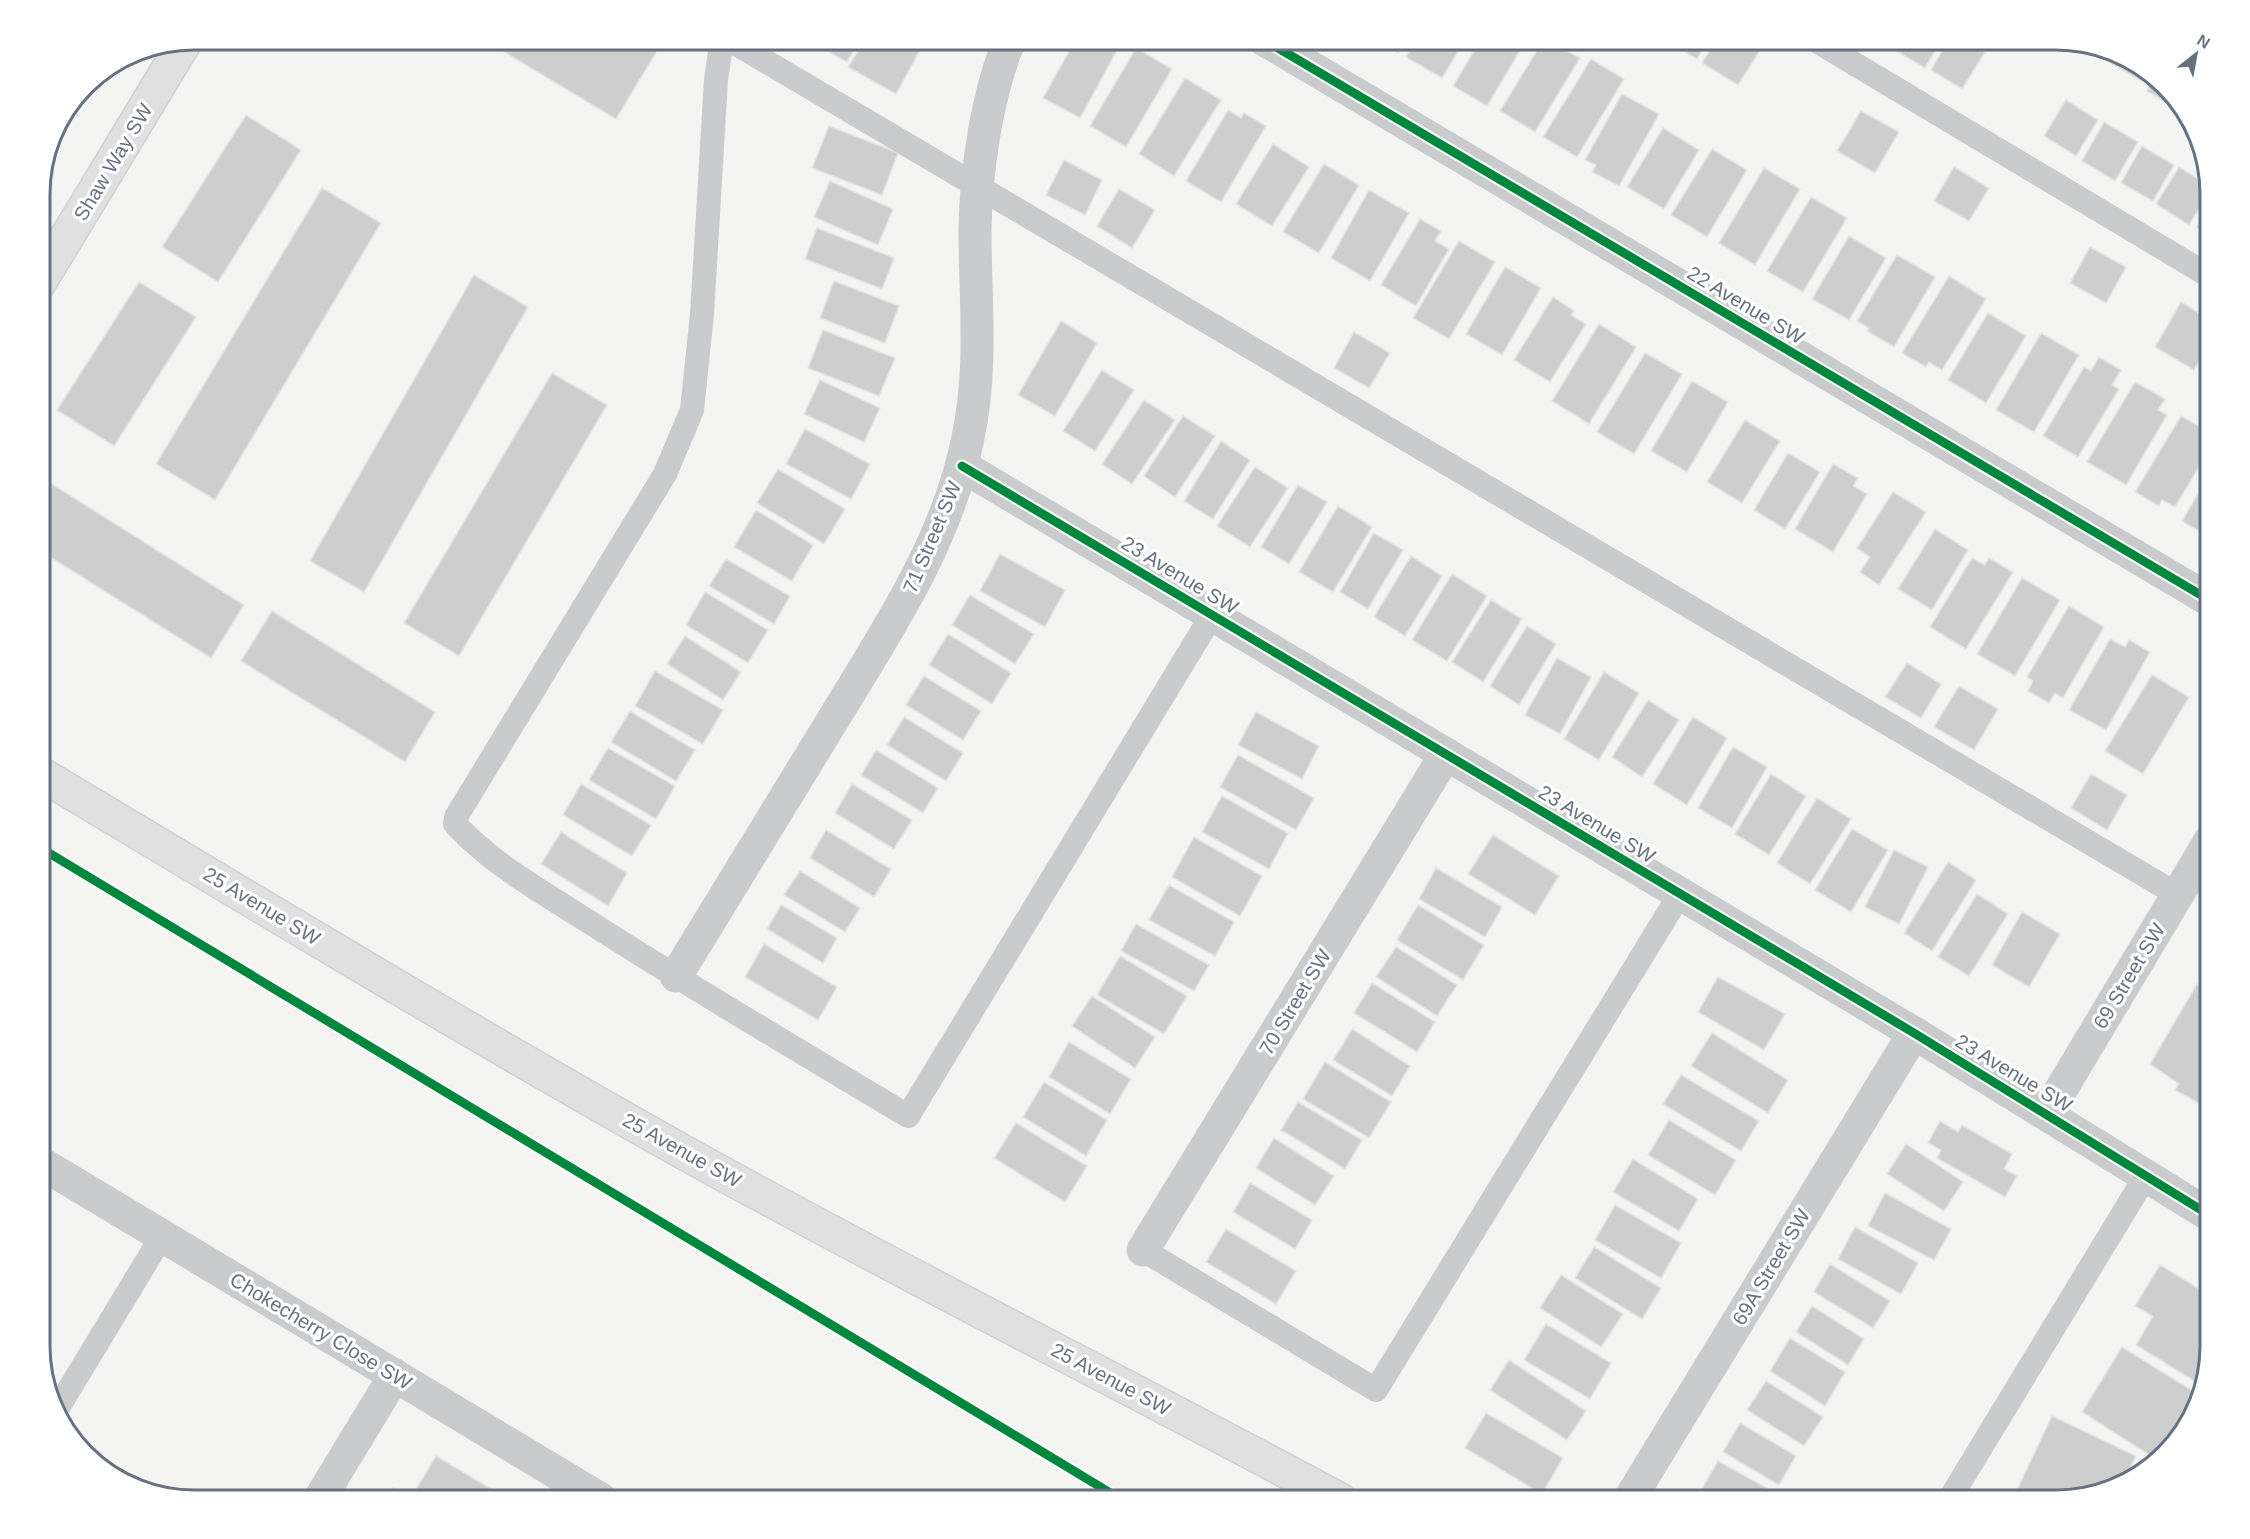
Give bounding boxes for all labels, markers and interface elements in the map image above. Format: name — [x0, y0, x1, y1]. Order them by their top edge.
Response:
north arrow — [2166, 24, 2226, 84]
text: N — [2194, 31, 2213, 52]
street label: Shaw Way SW — [69, 99, 157, 225]
street label: 22 Avenue SW — [1684, 262, 1808, 348]
street label: 71 Street SW — [899, 478, 965, 596]
street label: 23 Avenue SW — [1118, 532, 1242, 618]
street label: 23 Avenue SW — [1535, 781, 1659, 867]
street label: 25 Avenue SW — [200, 863, 324, 949]
street label: 69 Street SW — [2089, 919, 2169, 1033]
street label: 70 Street SW — [1255, 945, 1335, 1059]
street label: 23 Avenue SW — [1952, 1030, 2076, 1116]
street label: 25 Avenue SW — [619, 1108, 745, 1192]
street label: 69A Street SW — [1728, 1205, 1814, 1329]
street label: Chokecherry Close SW — [226, 1268, 416, 1394]
street label: 25 Avenue SW — [1048, 1338, 1175, 1420]

